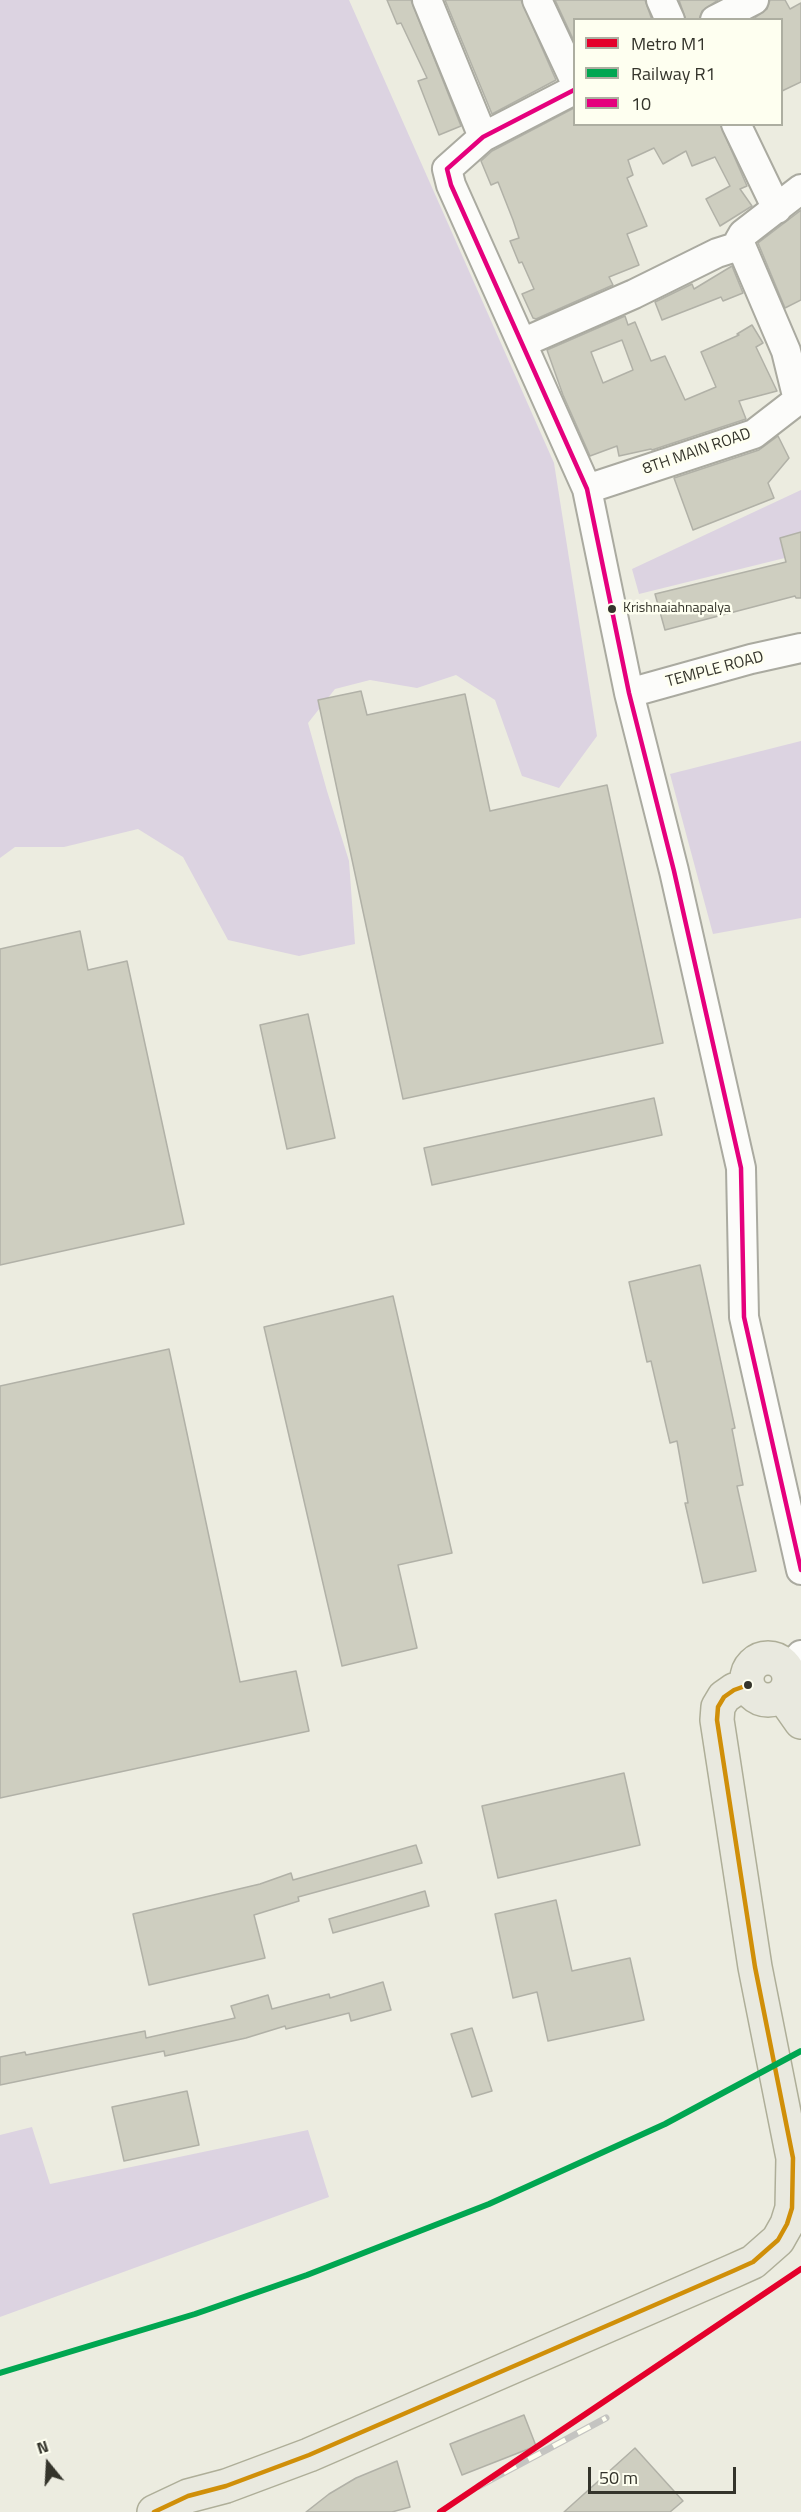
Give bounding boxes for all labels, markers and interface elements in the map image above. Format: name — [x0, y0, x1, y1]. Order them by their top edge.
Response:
legend — [573, 18, 783, 126]
text: Metro M1 — [631, 30, 706, 57]
text: Railway R1 — [631, 60, 716, 87]
text: 10 — [631, 90, 651, 117]
street label: 8TH MAIN ROAD — [640, 425, 754, 479]
place label: Krishnaiahnapalya — [623, 601, 731, 617]
marker: Krishnaiahnapalya — [606, 603, 618, 615]
street label: TEMPLE ROAD — [664, 648, 766, 692]
unlabelled marker — [742, 1679, 754, 1691]
north arrow — [18, 2434, 78, 2494]
text: N — [33, 2434, 51, 2460]
scale bar — [591, 2455, 740, 2493]
text: 50 m — [599, 2464, 638, 2491]

